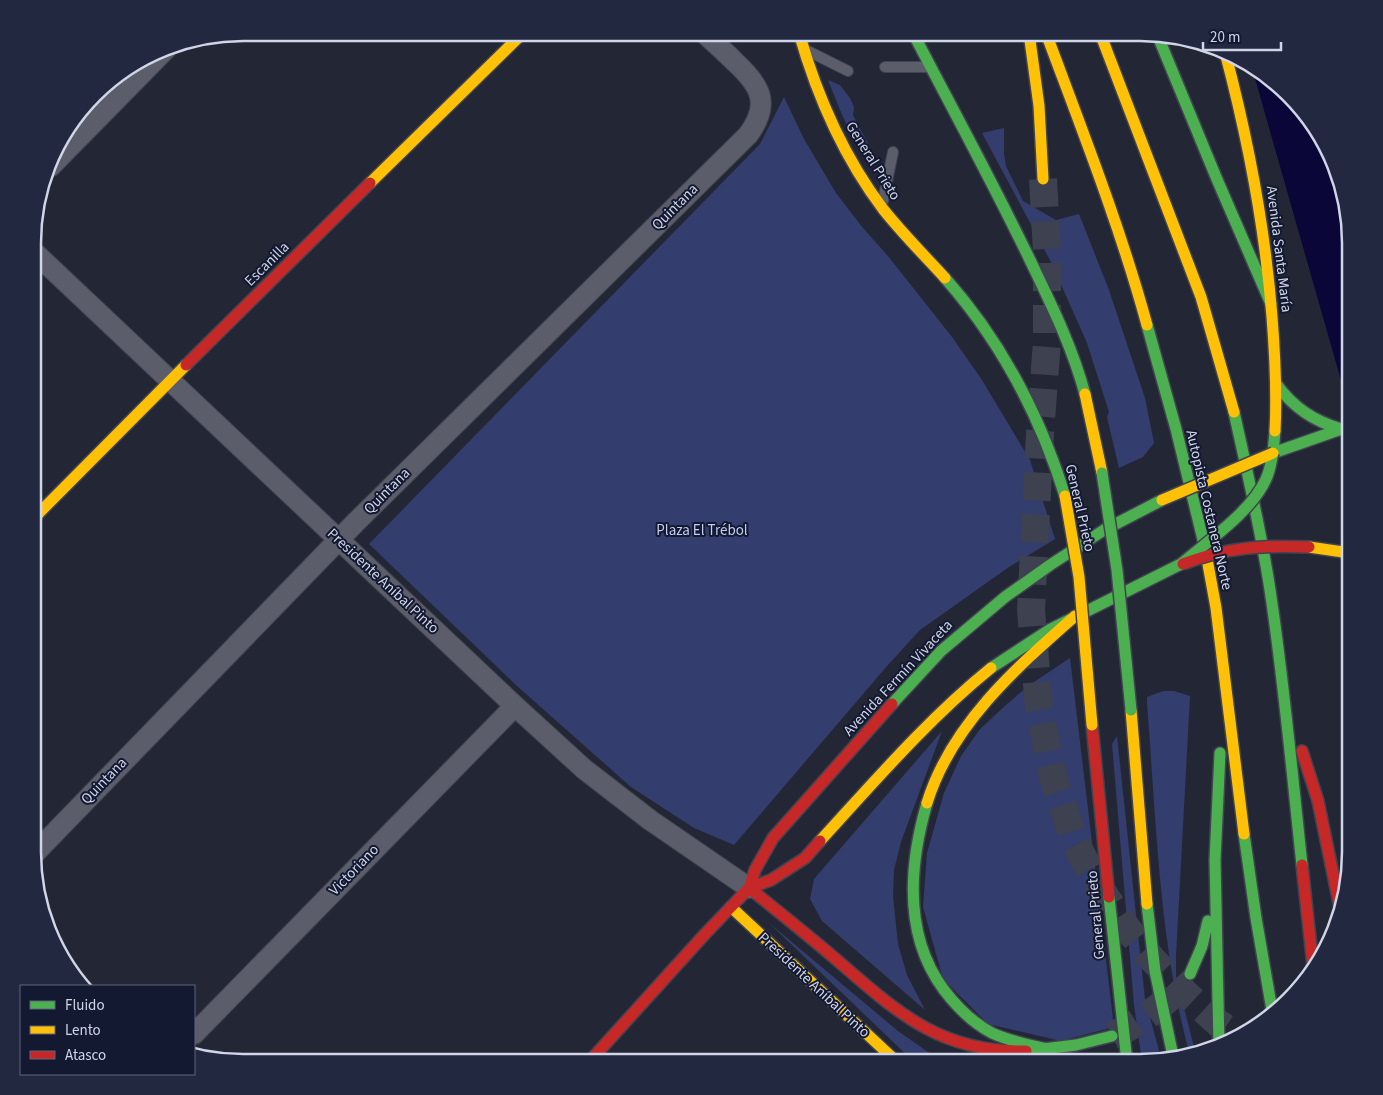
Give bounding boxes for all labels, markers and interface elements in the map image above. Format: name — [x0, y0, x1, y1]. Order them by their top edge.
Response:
scale bar — [1203, 20, 1280, 52]
text: 20 m — [1210, 27, 1240, 48]
street label: General Prieto — [840, 118, 906, 204]
street label: Quintana — [647, 179, 703, 235]
street label: Avenida Santa María — [1261, 185, 1297, 313]
street label: Escanilla — [240, 237, 294, 291]
street label: Autopista Costanera Norte — [1180, 428, 1238, 592]
street label: General Prieto — [1060, 462, 1100, 554]
street label: Quintana — [359, 463, 415, 519]
park label: Plaza El Trébol — [656, 520, 748, 541]
street label: Presidente Aníbal Pinto — [322, 523, 444, 639]
street label: Avenida Fermín Vivaceta — [838, 615, 958, 741]
street label: Quintana — [76, 753, 132, 809]
street label: Victoriano — [324, 840, 384, 900]
street label: General Prieto — [1082, 870, 1110, 960]
street label: Presidente Aníbal Pinto — [753, 927, 875, 1043]
legend — [20, 985, 195, 1075]
text: Fluido — [65, 995, 105, 1016]
text: Lento — [65, 1020, 101, 1041]
text: Atasco — [65, 1045, 106, 1066]

